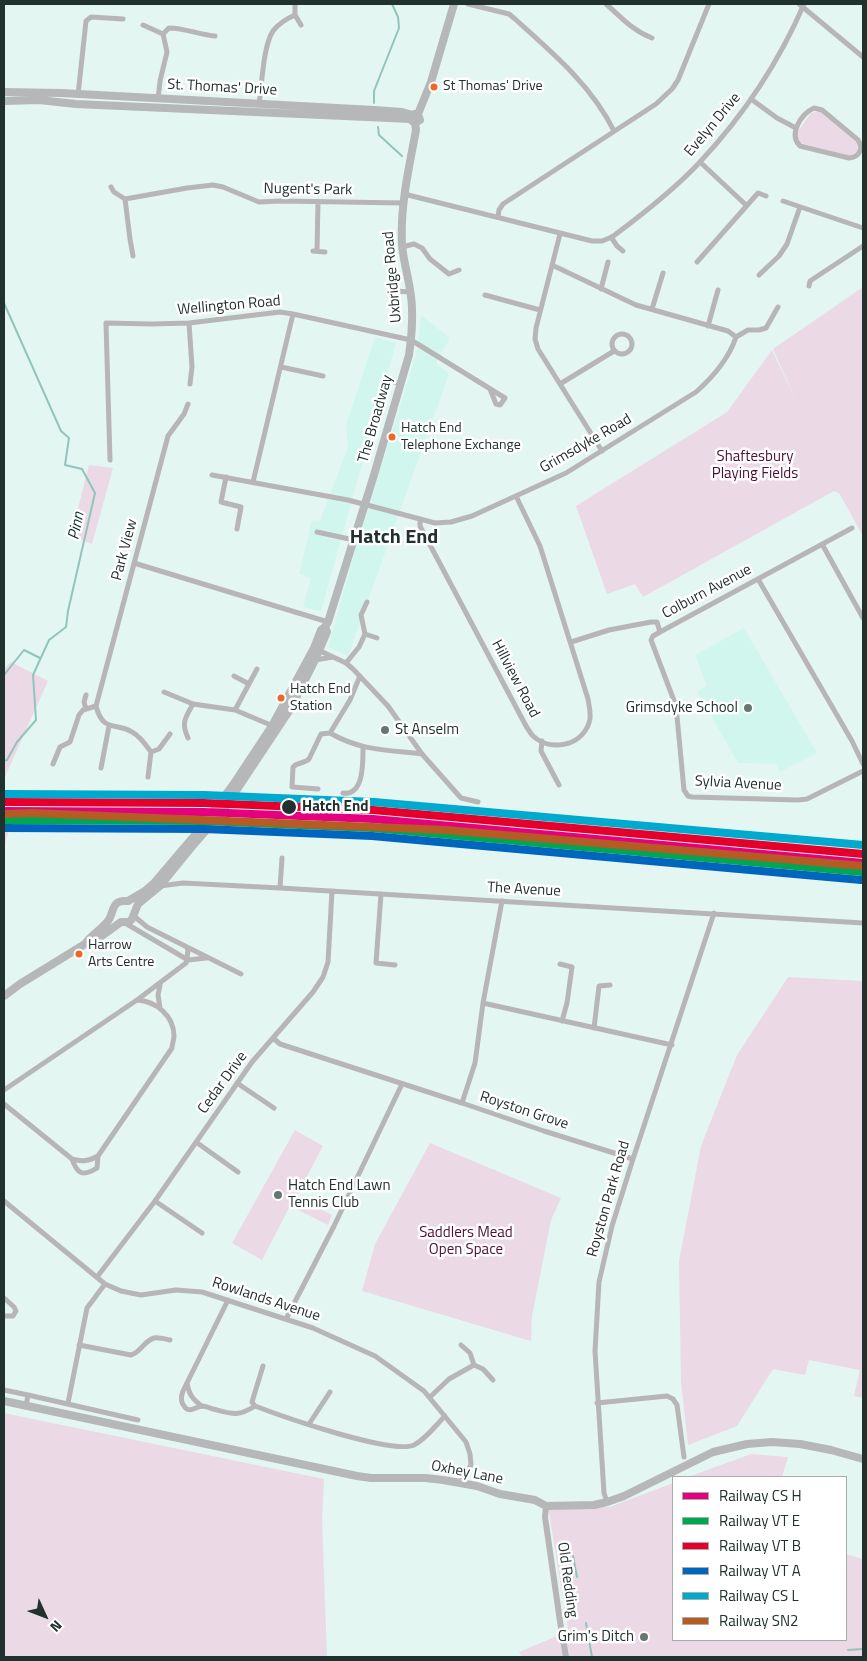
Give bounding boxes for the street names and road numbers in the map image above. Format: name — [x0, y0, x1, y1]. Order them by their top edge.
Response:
street label: St. Thomas' Drive — [167, 76, 277, 100]
street label: Evelyn Drive — [681, 89, 745, 161]
street label: Nugent's Park — [264, 180, 352, 200]
street label: Uxbridge Road — [380, 230, 406, 324]
street label: Wellington Road — [177, 293, 281, 319]
street label: The Broadway — [355, 373, 397, 465]
street label: Grimsdyke Road — [537, 411, 635, 477]
street label: Park View — [108, 517, 142, 583]
street label: Colburn Avenue — [659, 561, 755, 623]
street label: Hillview Road — [487, 637, 543, 721]
street label: Sylvia Avenue — [694, 773, 782, 795]
street label: The Avenue — [487, 879, 561, 901]
street label: Cedar Drive — [194, 1048, 252, 1118]
street label: Royston Grove — [477, 1088, 571, 1134]
street label: Royston Park Road — [584, 1139, 634, 1259]
street label: Rowlands Avenue — [210, 1274, 322, 1326]
street label: Oxhey Lane — [429, 1457, 505, 1489]
street label: Old Redding — [553, 1541, 581, 1619]

